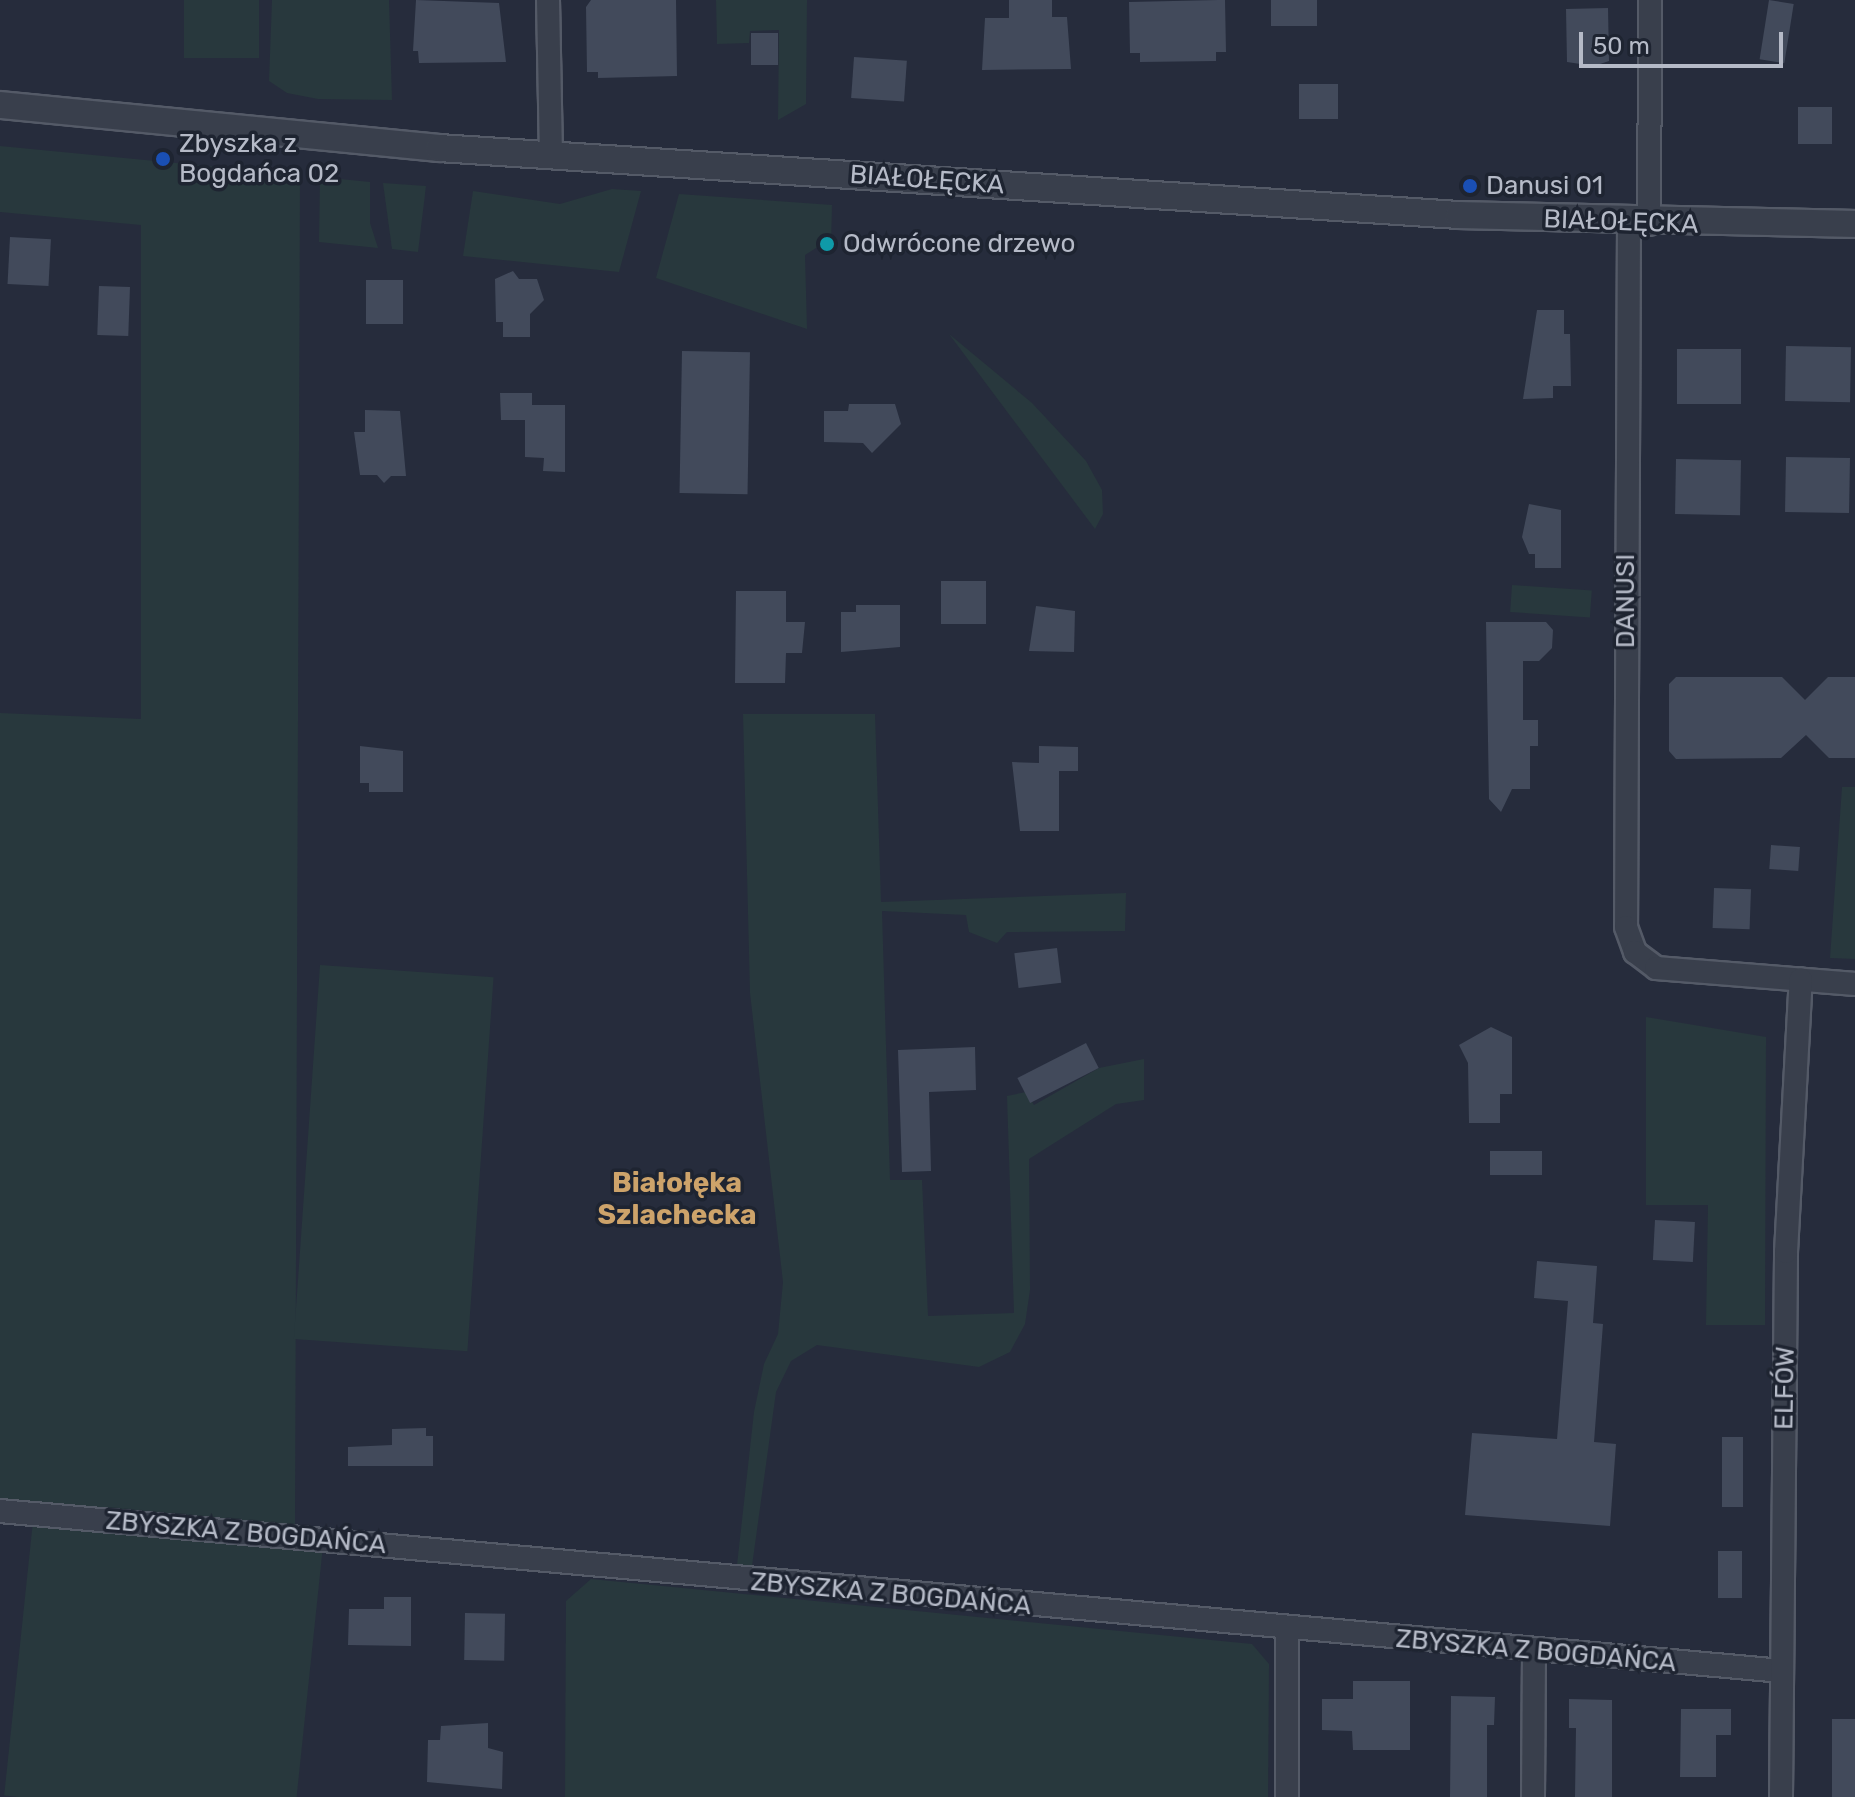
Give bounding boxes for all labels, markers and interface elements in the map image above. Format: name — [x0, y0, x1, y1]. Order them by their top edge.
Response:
scale bar — [1583, 16, 1787, 66]
text: 50 m — [1593, 32, 1650, 60]
place label: Zbyszka z Bogdańca 02 — [179, 128, 339, 190]
marker: Zbyszka z Bogdańca 02 — [154, 150, 172, 168]
street label: BIAŁOŁĘCKA — [849, 159, 1005, 201]
place label: Danusi 01 — [1486, 170, 1603, 202]
marker: Danusi 01 — [1461, 177, 1479, 195]
street label: BIAŁOŁĘCKA — [1543, 204, 1699, 240]
place label: Odwrócone drzewo — [843, 228, 1075, 260]
marker: Odwrócone drzewo — [818, 235, 836, 253]
street label: DANUSI — [1610, 554, 1642, 648]
district label: Białołęka Szlachecka — [597, 1166, 757, 1232]
street label: ELFÓW — [1769, 1346, 1801, 1430]
street label: ZBYSZKA Z BOGDAŃCA — [104, 1505, 388, 1561]
street label: ZBYSZKA Z BOGDAŃCA — [749, 1566, 1033, 1622]
street label: ZBYSZKA Z BOGDAŃCA — [1394, 1623, 1678, 1679]

